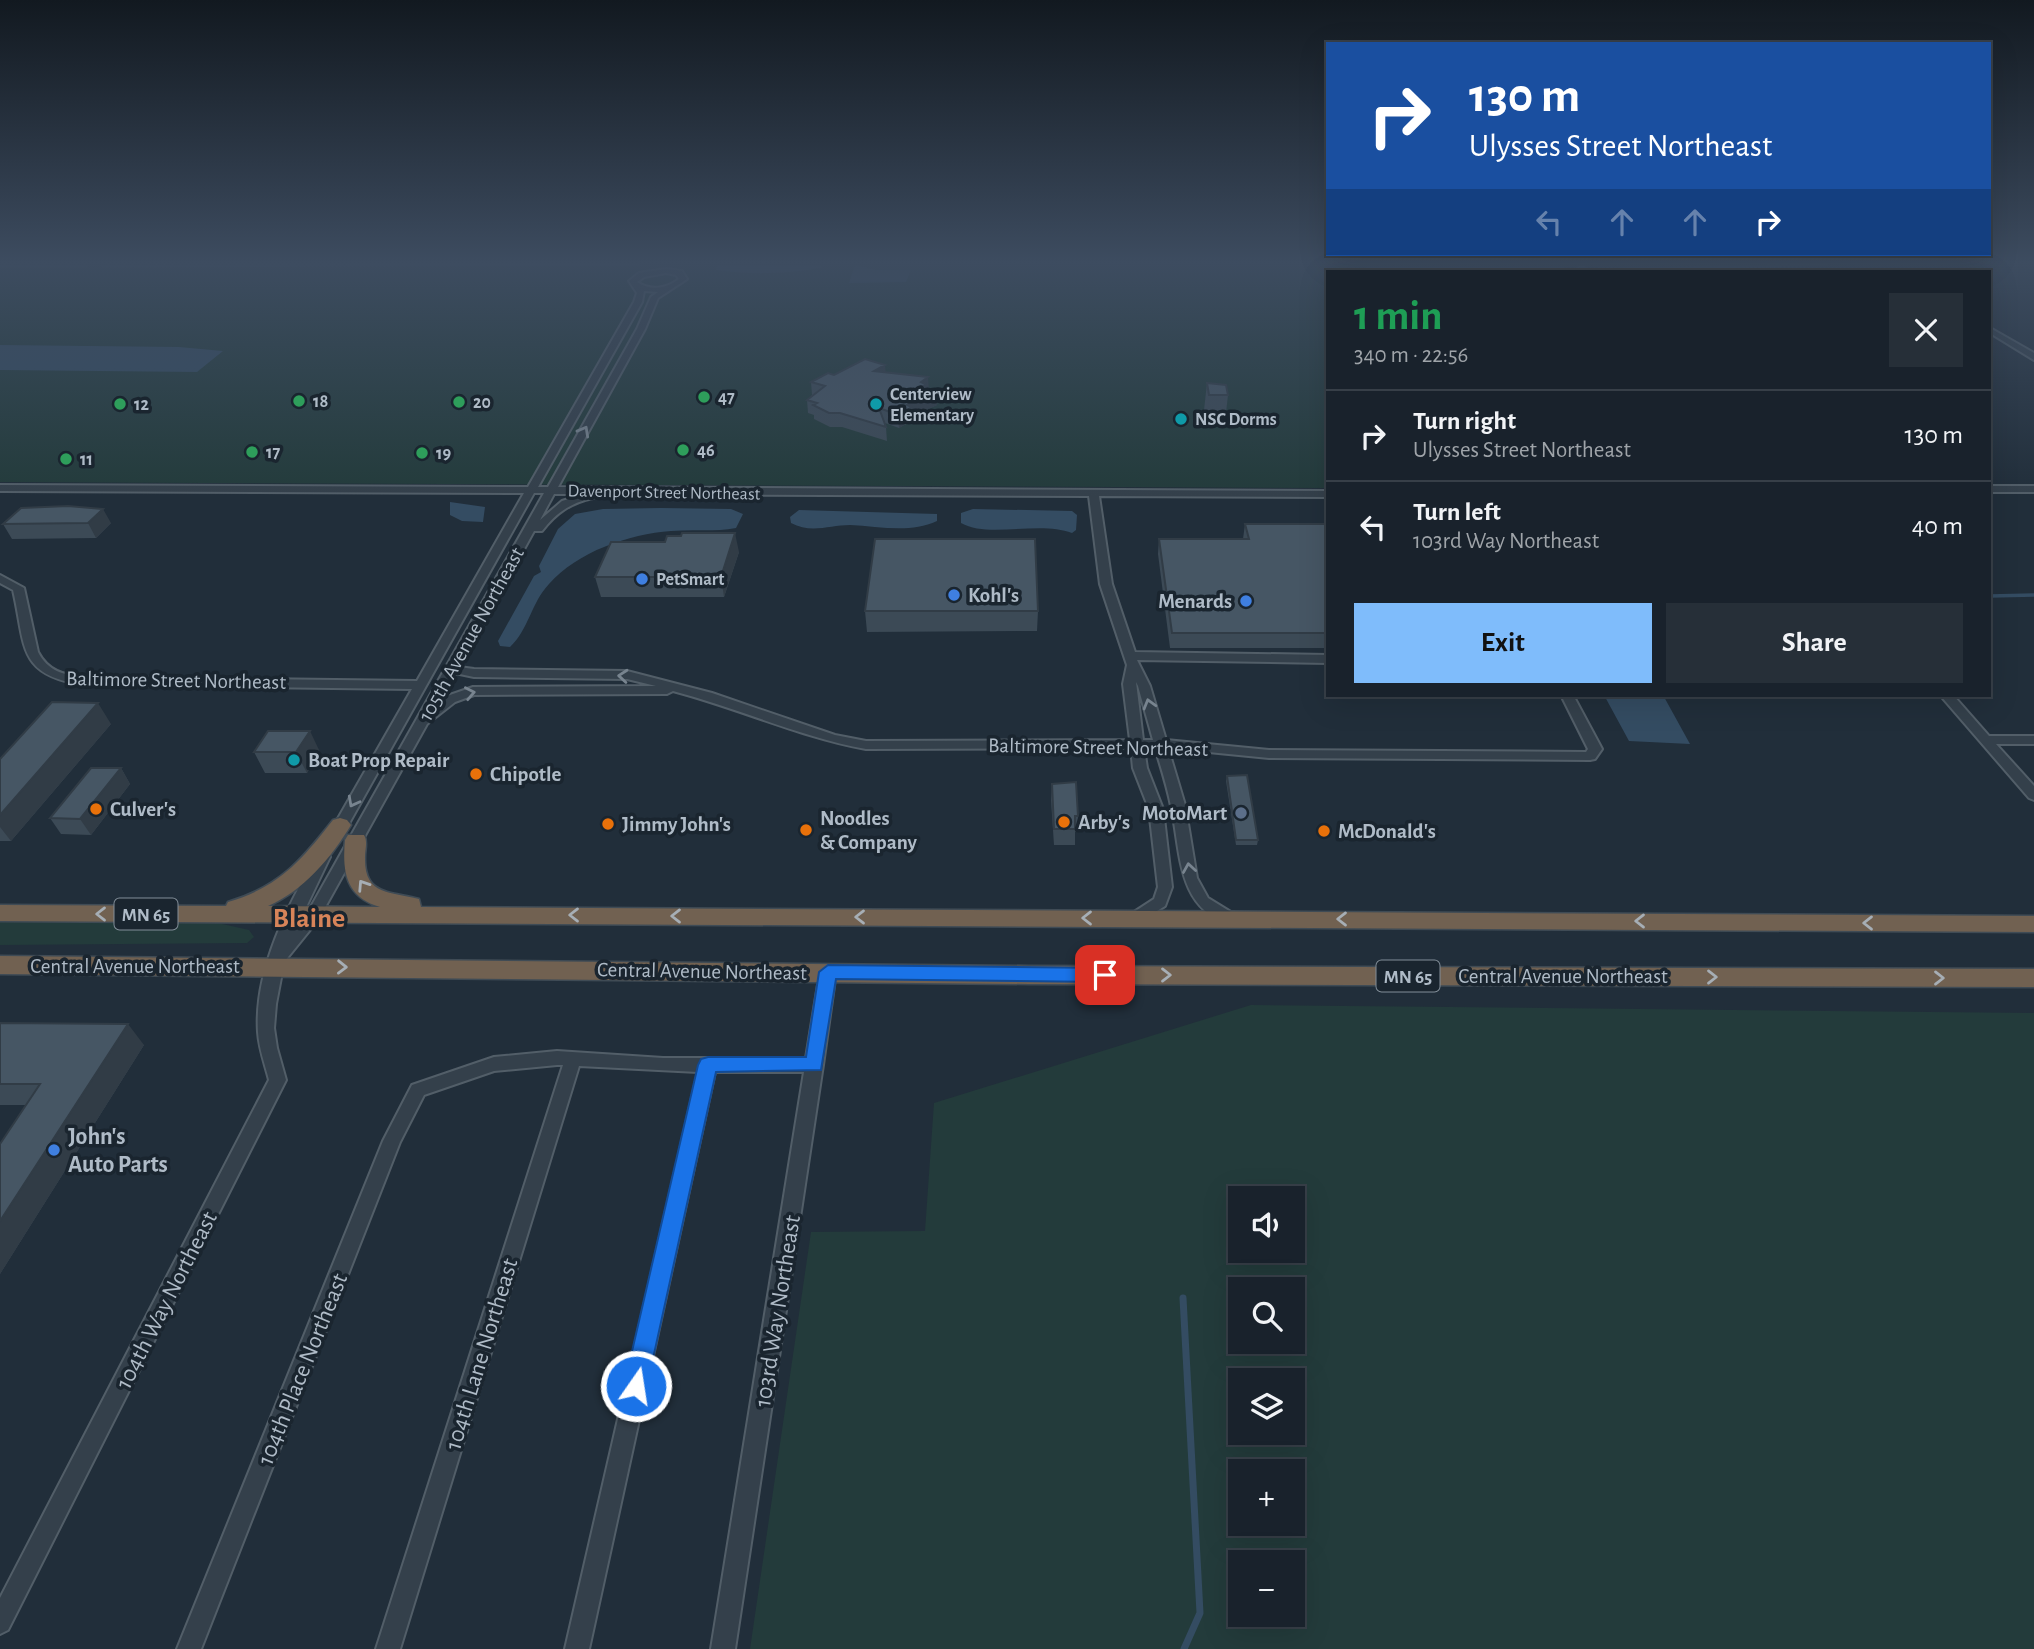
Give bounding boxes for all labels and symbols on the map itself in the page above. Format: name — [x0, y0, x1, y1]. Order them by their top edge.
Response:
place label: Centerview Elementary — [890, 386, 975, 425]
marker: 47 — [696, 389, 712, 405]
place label: 47 — [718, 389, 735, 407]
marker: 18 — [291, 393, 307, 409]
place label: 18 — [313, 393, 328, 411]
marker: 20 — [451, 394, 467, 410]
place label: 20 — [473, 394, 491, 412]
marker: 12 — [112, 396, 128, 412]
place label: 12 — [134, 396, 149, 414]
marker: Centerview Elementary — [868, 396, 884, 412]
marker: NSC Dorms — [1173, 411, 1189, 427]
place label: NSC Dorms — [1195, 411, 1277, 429]
one-way arrow — [576, 426, 589, 438]
marker: 46 — [675, 442, 691, 458]
place label: 46 — [697, 442, 715, 460]
marker: 17 — [244, 444, 260, 460]
place label: 17 — [266, 444, 280, 462]
marker: 19 — [414, 445, 430, 461]
place label: 19 — [436, 445, 451, 463]
marker: 11 — [58, 451, 74, 467]
place label: 11 — [80, 451, 93, 469]
street label: Davenport Street Northeast — [567, 482, 761, 504]
street label: 105th Avenue Northeast — [415, 544, 528, 725]
marker: PetSmart — [634, 571, 650, 587]
place label: PetSmart — [656, 571, 724, 589]
place label: Kohl's — [968, 585, 1019, 606]
marker: Kohl's — [946, 587, 962, 603]
place label: Menards — [1158, 591, 1232, 612]
marker: Menards — [1238, 593, 1254, 609]
street label: Baltimore Street Northeast — [66, 668, 286, 693]
one-way arrow — [617, 669, 628, 684]
one-way arrow — [464, 687, 476, 702]
one-way arrow — [1143, 698, 1157, 710]
street label: Baltimore Street Northeast — [988, 735, 1208, 760]
place label: Boat Prop Repair — [308, 750, 450, 771]
marker: Boat Prop Repair — [286, 752, 302, 768]
place label: Chipotle — [490, 764, 561, 785]
marker: Chipotle — [468, 766, 484, 782]
one-way arrow — [348, 795, 361, 807]
place label: Culver's — [110, 799, 176, 820]
marker: Culver's — [88, 801, 104, 817]
place label: MotoMart — [1142, 803, 1227, 824]
marker: MotoMart — [1233, 805, 1249, 821]
place label: Noodles & Company — [820, 808, 917, 853]
place label: Arby's — [1078, 812, 1130, 833]
place label: Jimmy John's — [622, 814, 731, 835]
marker: Arby's — [1056, 814, 1072, 830]
marker: Jimmy John's — [600, 816, 616, 832]
place label: McDonald's — [1338, 821, 1436, 842]
marker: Noodles & Company — [798, 822, 814, 838]
marker: McDonald's — [1316, 823, 1332, 839]
one-way arrow — [1182, 862, 1197, 874]
one-way arrow — [358, 880, 371, 893]
road number: MN 65 — [114, 898, 178, 930]
district label: Blaine — [273, 905, 345, 933]
one-way arrow — [95, 906, 106, 922]
one-way arrow — [569, 907, 579, 923]
one-way arrow — [671, 908, 681, 924]
one-way arrow — [854, 909, 865, 925]
one-way arrow — [1082, 910, 1092, 926]
one-way arrow — [1336, 911, 1347, 927]
one-way arrow — [1635, 913, 1645, 929]
one-way arrow — [1862, 915, 1873, 931]
pin — [1075, 945, 1135, 1005]
street label: Central Avenue Northeast — [30, 956, 240, 977]
one-way arrow — [337, 959, 348, 975]
street label: Central Avenue Northeast — [597, 959, 807, 984]
road number: MN 65 — [1376, 960, 1440, 992]
street label: Central Avenue Northeast — [1458, 966, 1668, 987]
one-way arrow — [1161, 967, 1172, 983]
one-way arrow — [1707, 969, 1718, 985]
one-way arrow — [1935, 970, 1945, 986]
place label: John's Auto Parts — [68, 1125, 168, 1177]
marker: John's Auto Parts — [46, 1142, 62, 1158]
street label: 104th Way Northeast — [112, 1208, 222, 1393]
street label: 103rd Way Northeast — [751, 1213, 805, 1409]
street label: 104th Lane Northeast — [441, 1255, 523, 1453]
street label: 104th Place Northeast — [254, 1270, 352, 1469]
position arrow — [599, 1349, 673, 1423]

